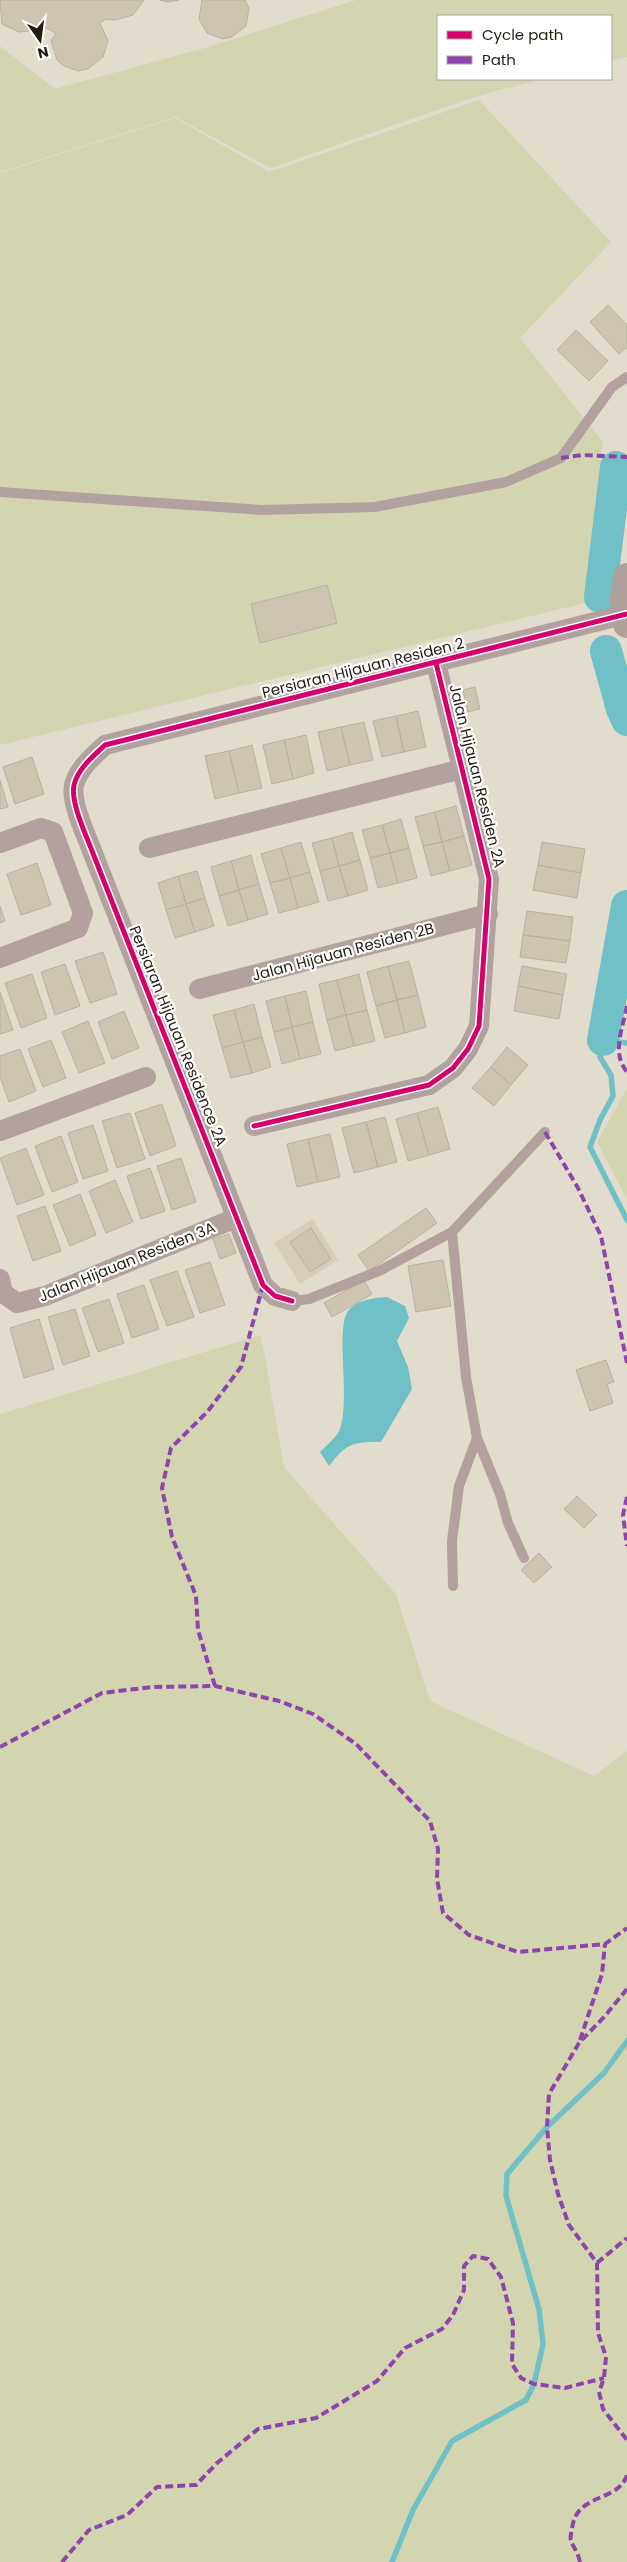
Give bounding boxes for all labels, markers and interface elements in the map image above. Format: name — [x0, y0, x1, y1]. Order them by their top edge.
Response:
north arrow — [15, 15, 65, 65]
legend — [437, 15, 612, 80]
text: Cycle path — [482, 24, 563, 45]
text: N — [36, 42, 51, 64]
text: Path — [482, 49, 516, 70]
street label: Persiaran Hijauan Residen 2 — [260, 632, 466, 703]
street label: Jalan Hijauan Residen 2A — [444, 682, 510, 870]
street label: Jalan Hijauan Residen 2B — [250, 917, 436, 986]
street label: Persiaran Hijauan Residence 2A — [125, 922, 232, 1149]
street label: Jalan Hijauan Residen 3A — [35, 1216, 218, 1307]

